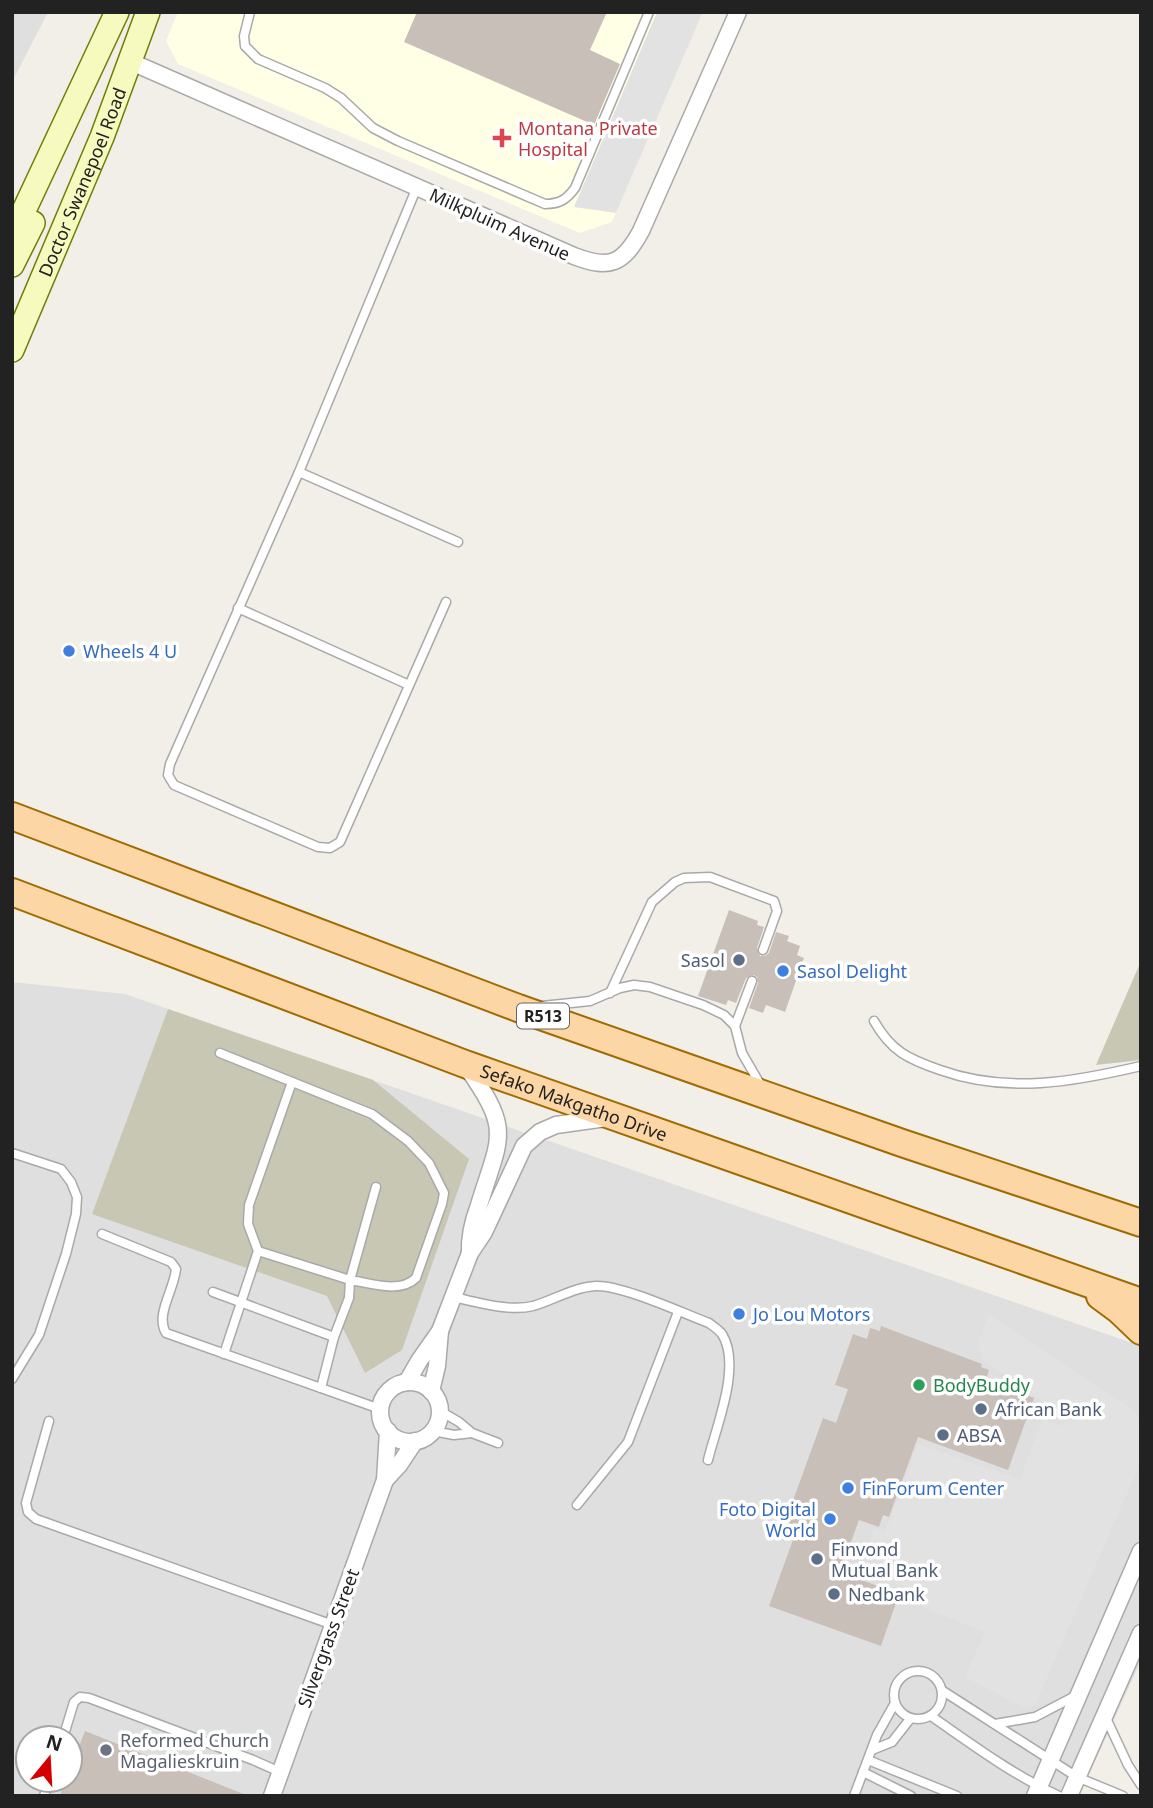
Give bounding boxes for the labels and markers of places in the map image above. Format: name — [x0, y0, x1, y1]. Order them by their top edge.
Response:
place label: Montana Private Hospital — [518, 116, 658, 161]
marker: Montana Private Hospital — [492, 128, 512, 148]
place label: Wheels 4 U — [83, 639, 177, 663]
marker: Wheels 4 U — [61, 643, 77, 659]
place label: Sasol — [681, 948, 725, 972]
marker: Sasol — [731, 952, 747, 968]
place label: Sasol Delight — [797, 959, 908, 983]
marker: Sasol Delight — [775, 963, 791, 979]
place label: Jo Lou Motors — [751, 1302, 870, 1326]
marker: Jo Lou Motors — [731, 1306, 747, 1322]
place label: BodyBuddy — [933, 1373, 1031, 1397]
marker: BodyBuddy — [911, 1377, 927, 1393]
place label: African Bank — [995, 1397, 1102, 1421]
marker: African Bank — [973, 1401, 989, 1417]
place label: ABSA — [957, 1423, 1002, 1447]
marker: ABSA — [935, 1427, 951, 1443]
place label: FinForum Center — [862, 1476, 1005, 1500]
marker: FinForum Center — [840, 1480, 856, 1496]
place label: Foto Digital World — [719, 1497, 816, 1542]
marker: Foto Digital World — [822, 1511, 838, 1527]
place label: Finvond Mutual Bank — [831, 1537, 938, 1582]
marker: Finvond Mutual Bank — [809, 1551, 825, 1567]
place label: Nedbank — [848, 1582, 925, 1606]
marker: Nedbank — [826, 1586, 842, 1602]
place label: Reformed Church Magalieskruin — [120, 1728, 269, 1773]
marker: Reformed Church Magalieskruin — [98, 1742, 114, 1758]

